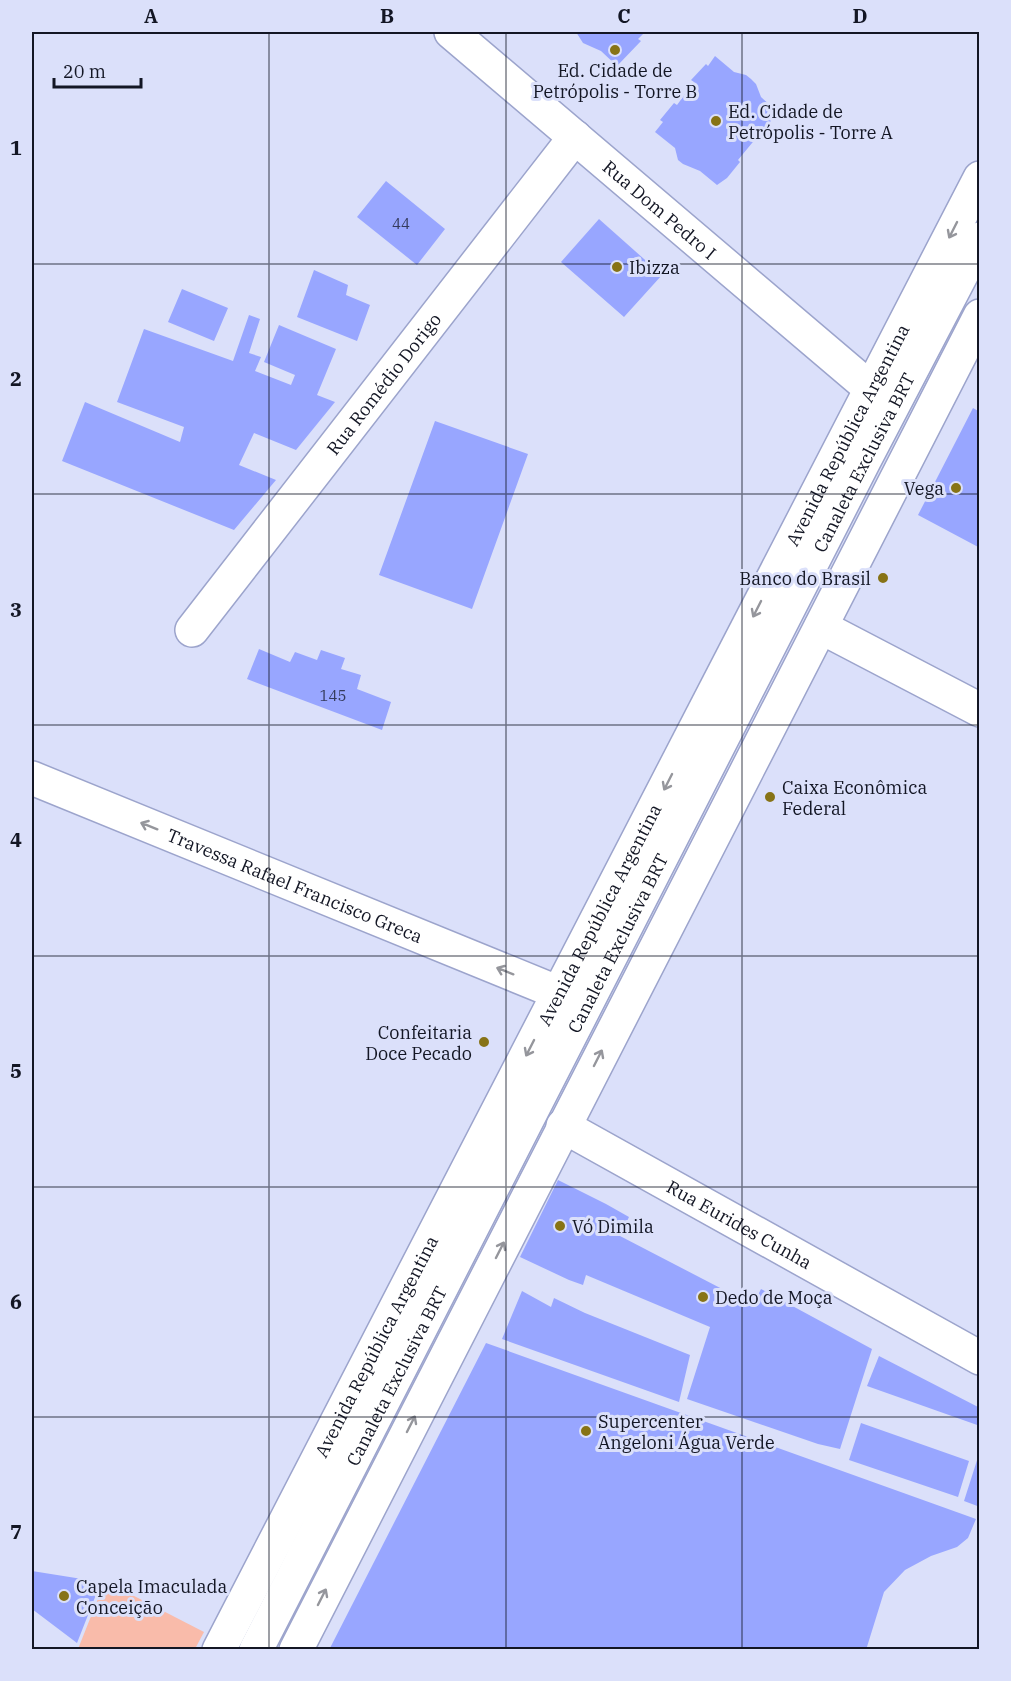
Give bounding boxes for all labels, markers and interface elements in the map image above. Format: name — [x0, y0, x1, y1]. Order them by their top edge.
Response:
text: A — [144, 2, 158, 29]
text: B — [380, 2, 394, 29]
text: C — [617, 2, 631, 29]
text: D — [852, 2, 868, 29]
marker: Ed. Cidade de Petrópolis - Torre B — [608, 43, 622, 57]
scale bar — [54, 51, 141, 89]
place label: Ed. Cidade de Petrópolis - Torre B — [533, 59, 697, 103]
text: 20 m — [63, 60, 106, 83]
place label: Ed. Cidade de Petrópolis - Torre A — [728, 100, 894, 144]
marker: Ed. Cidade de Petrópolis - Torre A — [709, 114, 723, 128]
text: 1 — [10, 134, 22, 161]
street label: Rua Dom Pedro I — [598, 155, 721, 264]
house number: 44 — [392, 214, 410, 233]
one-way arrow — [946, 221, 958, 239]
place label: Ibizza — [629, 256, 680, 279]
marker: Ibizza — [610, 260, 624, 274]
street label: Rua Romédio Dorigo — [321, 308, 446, 459]
street label: Avenida República Argentina — [780, 320, 914, 550]
text: 2 — [10, 365, 22, 392]
street label: Canaleta Exclusiva BRT — [808, 369, 920, 556]
place label: Vega — [904, 477, 944, 500]
marker: Vega — [949, 481, 963, 495]
place label: Banco do Brasil — [739, 567, 871, 590]
marker: Banco do Brasil — [876, 571, 890, 585]
text: 3 — [10, 596, 22, 623]
one-way arrow — [751, 599, 762, 617]
house number: 145 — [319, 686, 347, 705]
one-way arrow — [662, 772, 673, 790]
place label: Caixa Econômica Federal — [782, 776, 927, 820]
marker: Caixa Econômica Federal — [763, 790, 777, 804]
street label: Avenida República Argentina — [532, 800, 666, 1029]
one-way arrow — [140, 820, 159, 831]
street label: Travessa Rafael Francisco Greca — [164, 823, 426, 948]
text: 4 — [10, 826, 22, 853]
street label: Canaleta Exclusiva BRT — [562, 849, 673, 1037]
one-way arrow — [496, 965, 514, 976]
place label: Confeitaria Doce Pecado — [365, 1021, 472, 1065]
marker: Confeitaria Doce Pecado — [477, 1035, 491, 1049]
one-way arrow — [524, 1039, 535, 1057]
one-way arrow — [593, 1049, 605, 1067]
text: 5 — [10, 1057, 22, 1084]
street label: Rua Eurides Cunha — [663, 1175, 816, 1274]
place label: Vó Dimila — [572, 1215, 654, 1238]
marker: Vó Dimila — [553, 1219, 567, 1233]
street label: Avenida República Argentina — [309, 1231, 443, 1461]
one-way arrow — [494, 1242, 506, 1259]
street label: Canaleta Exclusiva BRT — [341, 1282, 452, 1469]
place label: Dedo de Moça — [715, 1286, 833, 1309]
text: 6 — [10, 1288, 22, 1315]
marker: Dedo de Moça — [696, 1290, 710, 1304]
place label: Supercenter Angeloni Água Verde — [598, 1410, 775, 1454]
one-way arrow — [406, 1415, 417, 1433]
marker: Supercenter Angeloni Água Verde — [579, 1424, 593, 1438]
text: 7 — [10, 1518, 22, 1545]
place label: Capela Imaculada Conceição — [76, 1575, 227, 1619]
marker: Capela Imaculada Conceição — [57, 1589, 71, 1603]
one-way arrow — [317, 1589, 329, 1607]

